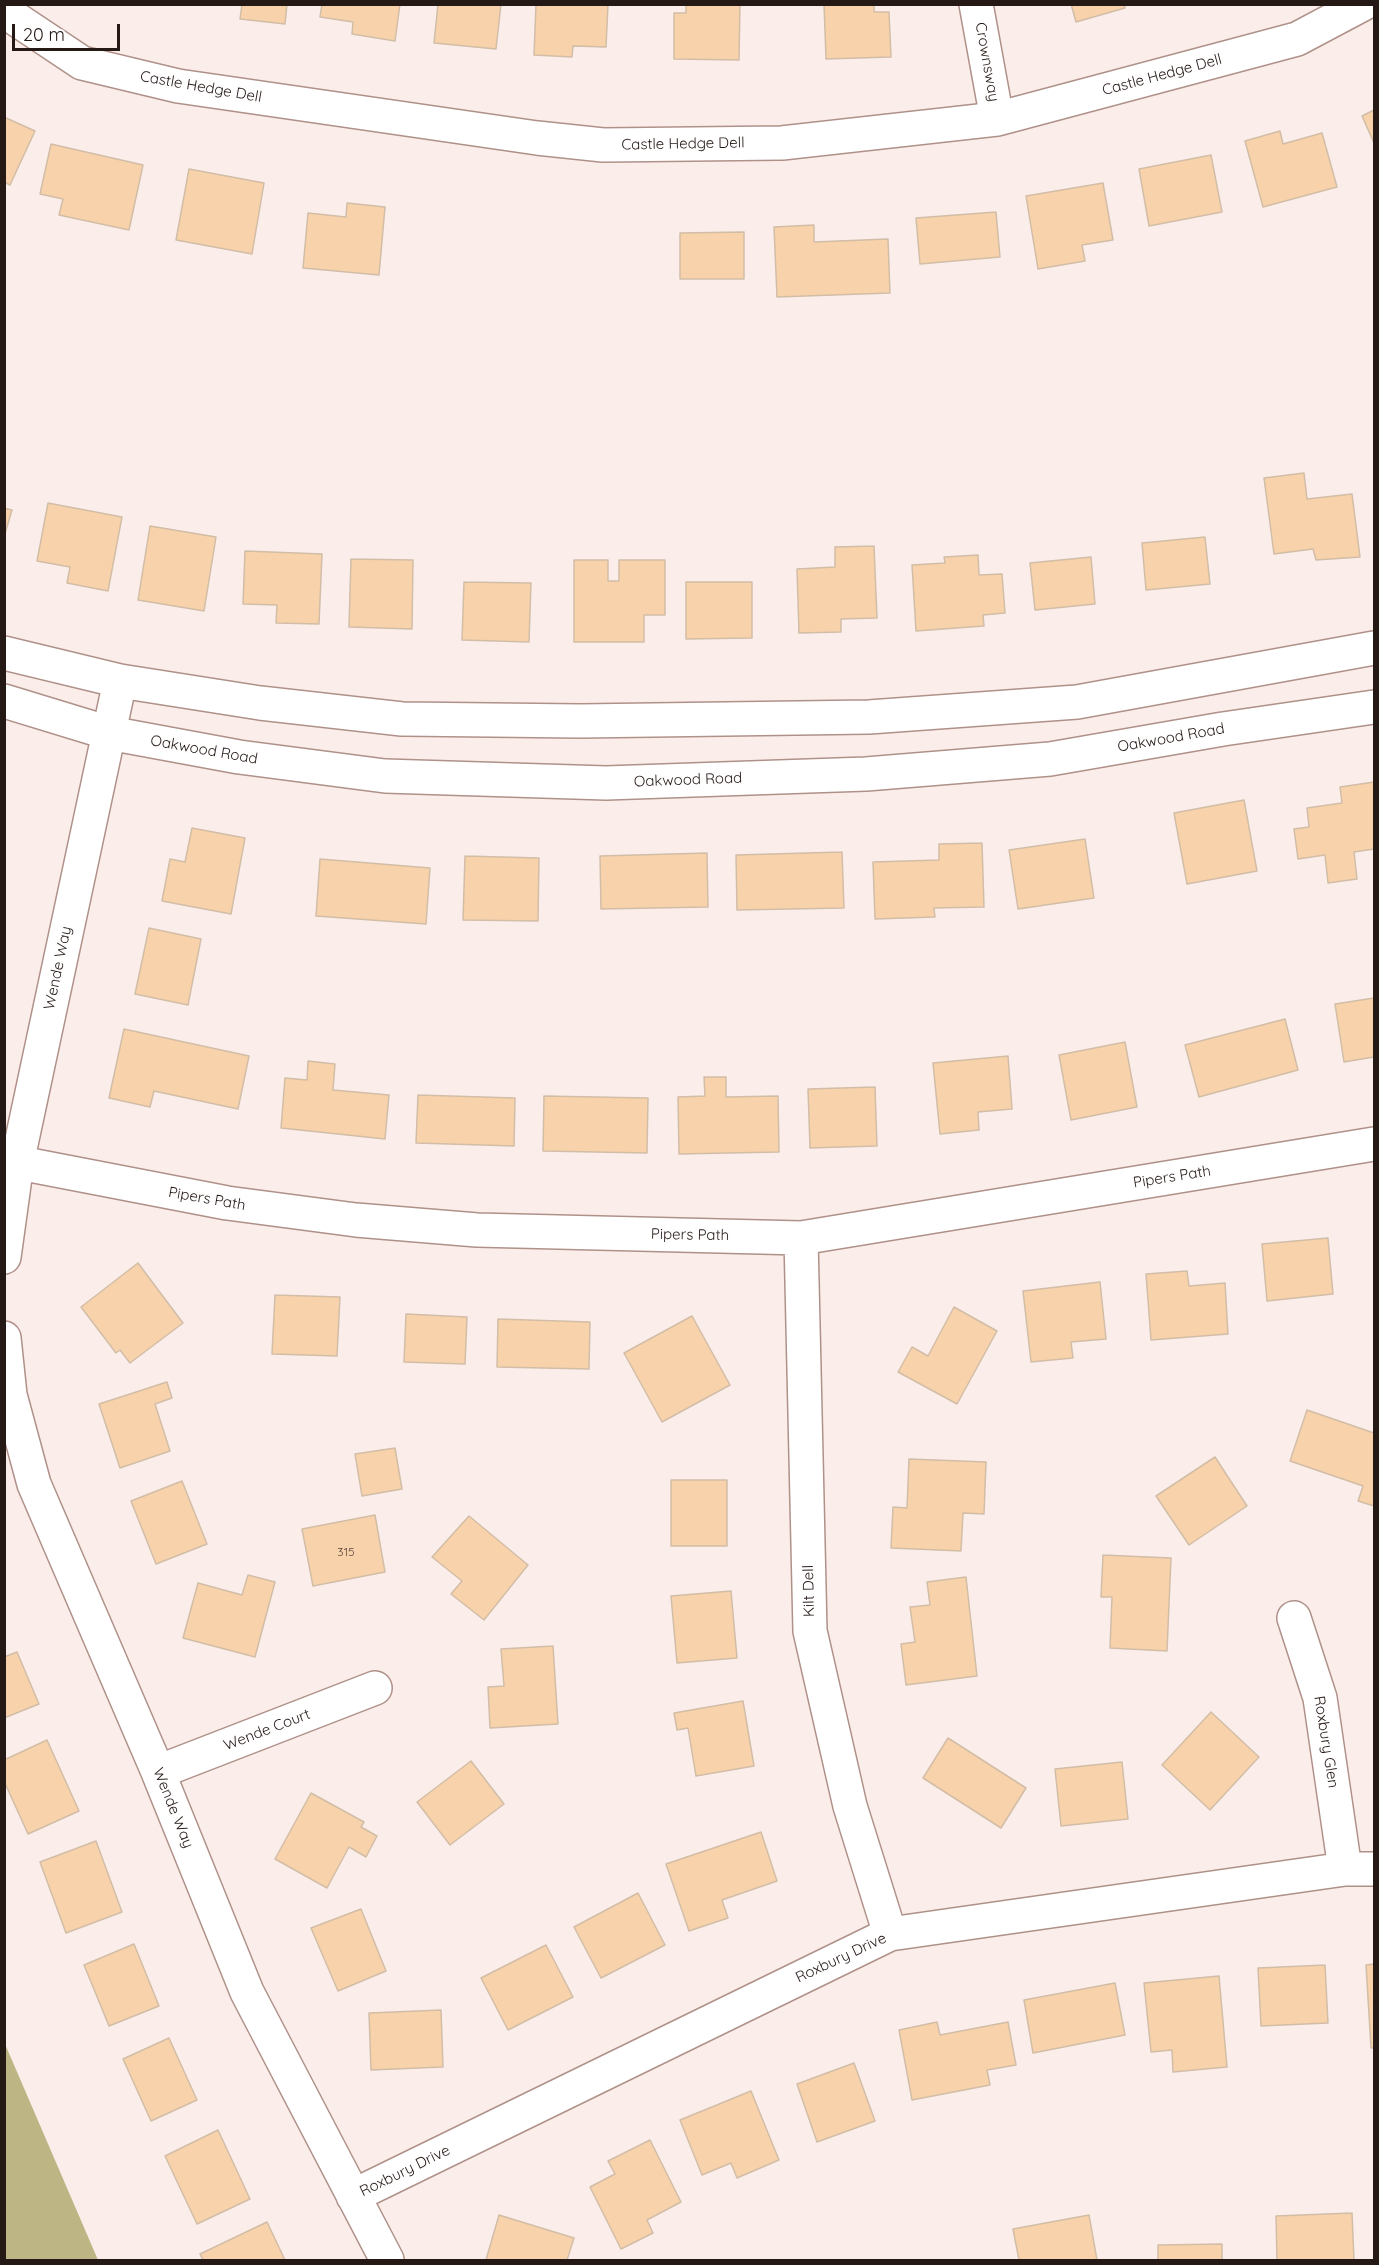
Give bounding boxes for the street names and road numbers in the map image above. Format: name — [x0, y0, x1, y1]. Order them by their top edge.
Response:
street label: Crownsway — [971, 21, 1003, 103]
street label: Castle Hedge Dell — [1100, 50, 1224, 100]
street label: Castle Hedge Dell — [139, 67, 263, 107]
street label: Castle Hedge Dell — [621, 134, 745, 154]
street label: Oakwood Road — [1116, 720, 1226, 756]
street label: Oakwood Road — [149, 732, 259, 768]
street label: Oakwood Road — [634, 769, 742, 791]
street label: Wende Way — [40, 925, 76, 1011]
street label: Pipers Path — [1132, 1162, 1212, 1192]
street label: Pipers Path — [167, 1183, 247, 1215]
street label: Pipers Path — [651, 1225, 729, 1245]
street label: Kilt Dell — [800, 1565, 818, 1617]
street label: Roxbury Glen — [1310, 1695, 1342, 1789]
street label: Wende Court — [221, 1705, 313, 1755]
street label: Wende Way — [149, 1765, 197, 1851]
street label: Roxbury Drive — [793, 1929, 889, 1987]
street label: Roxbury Drive — [357, 2141, 453, 2201]

